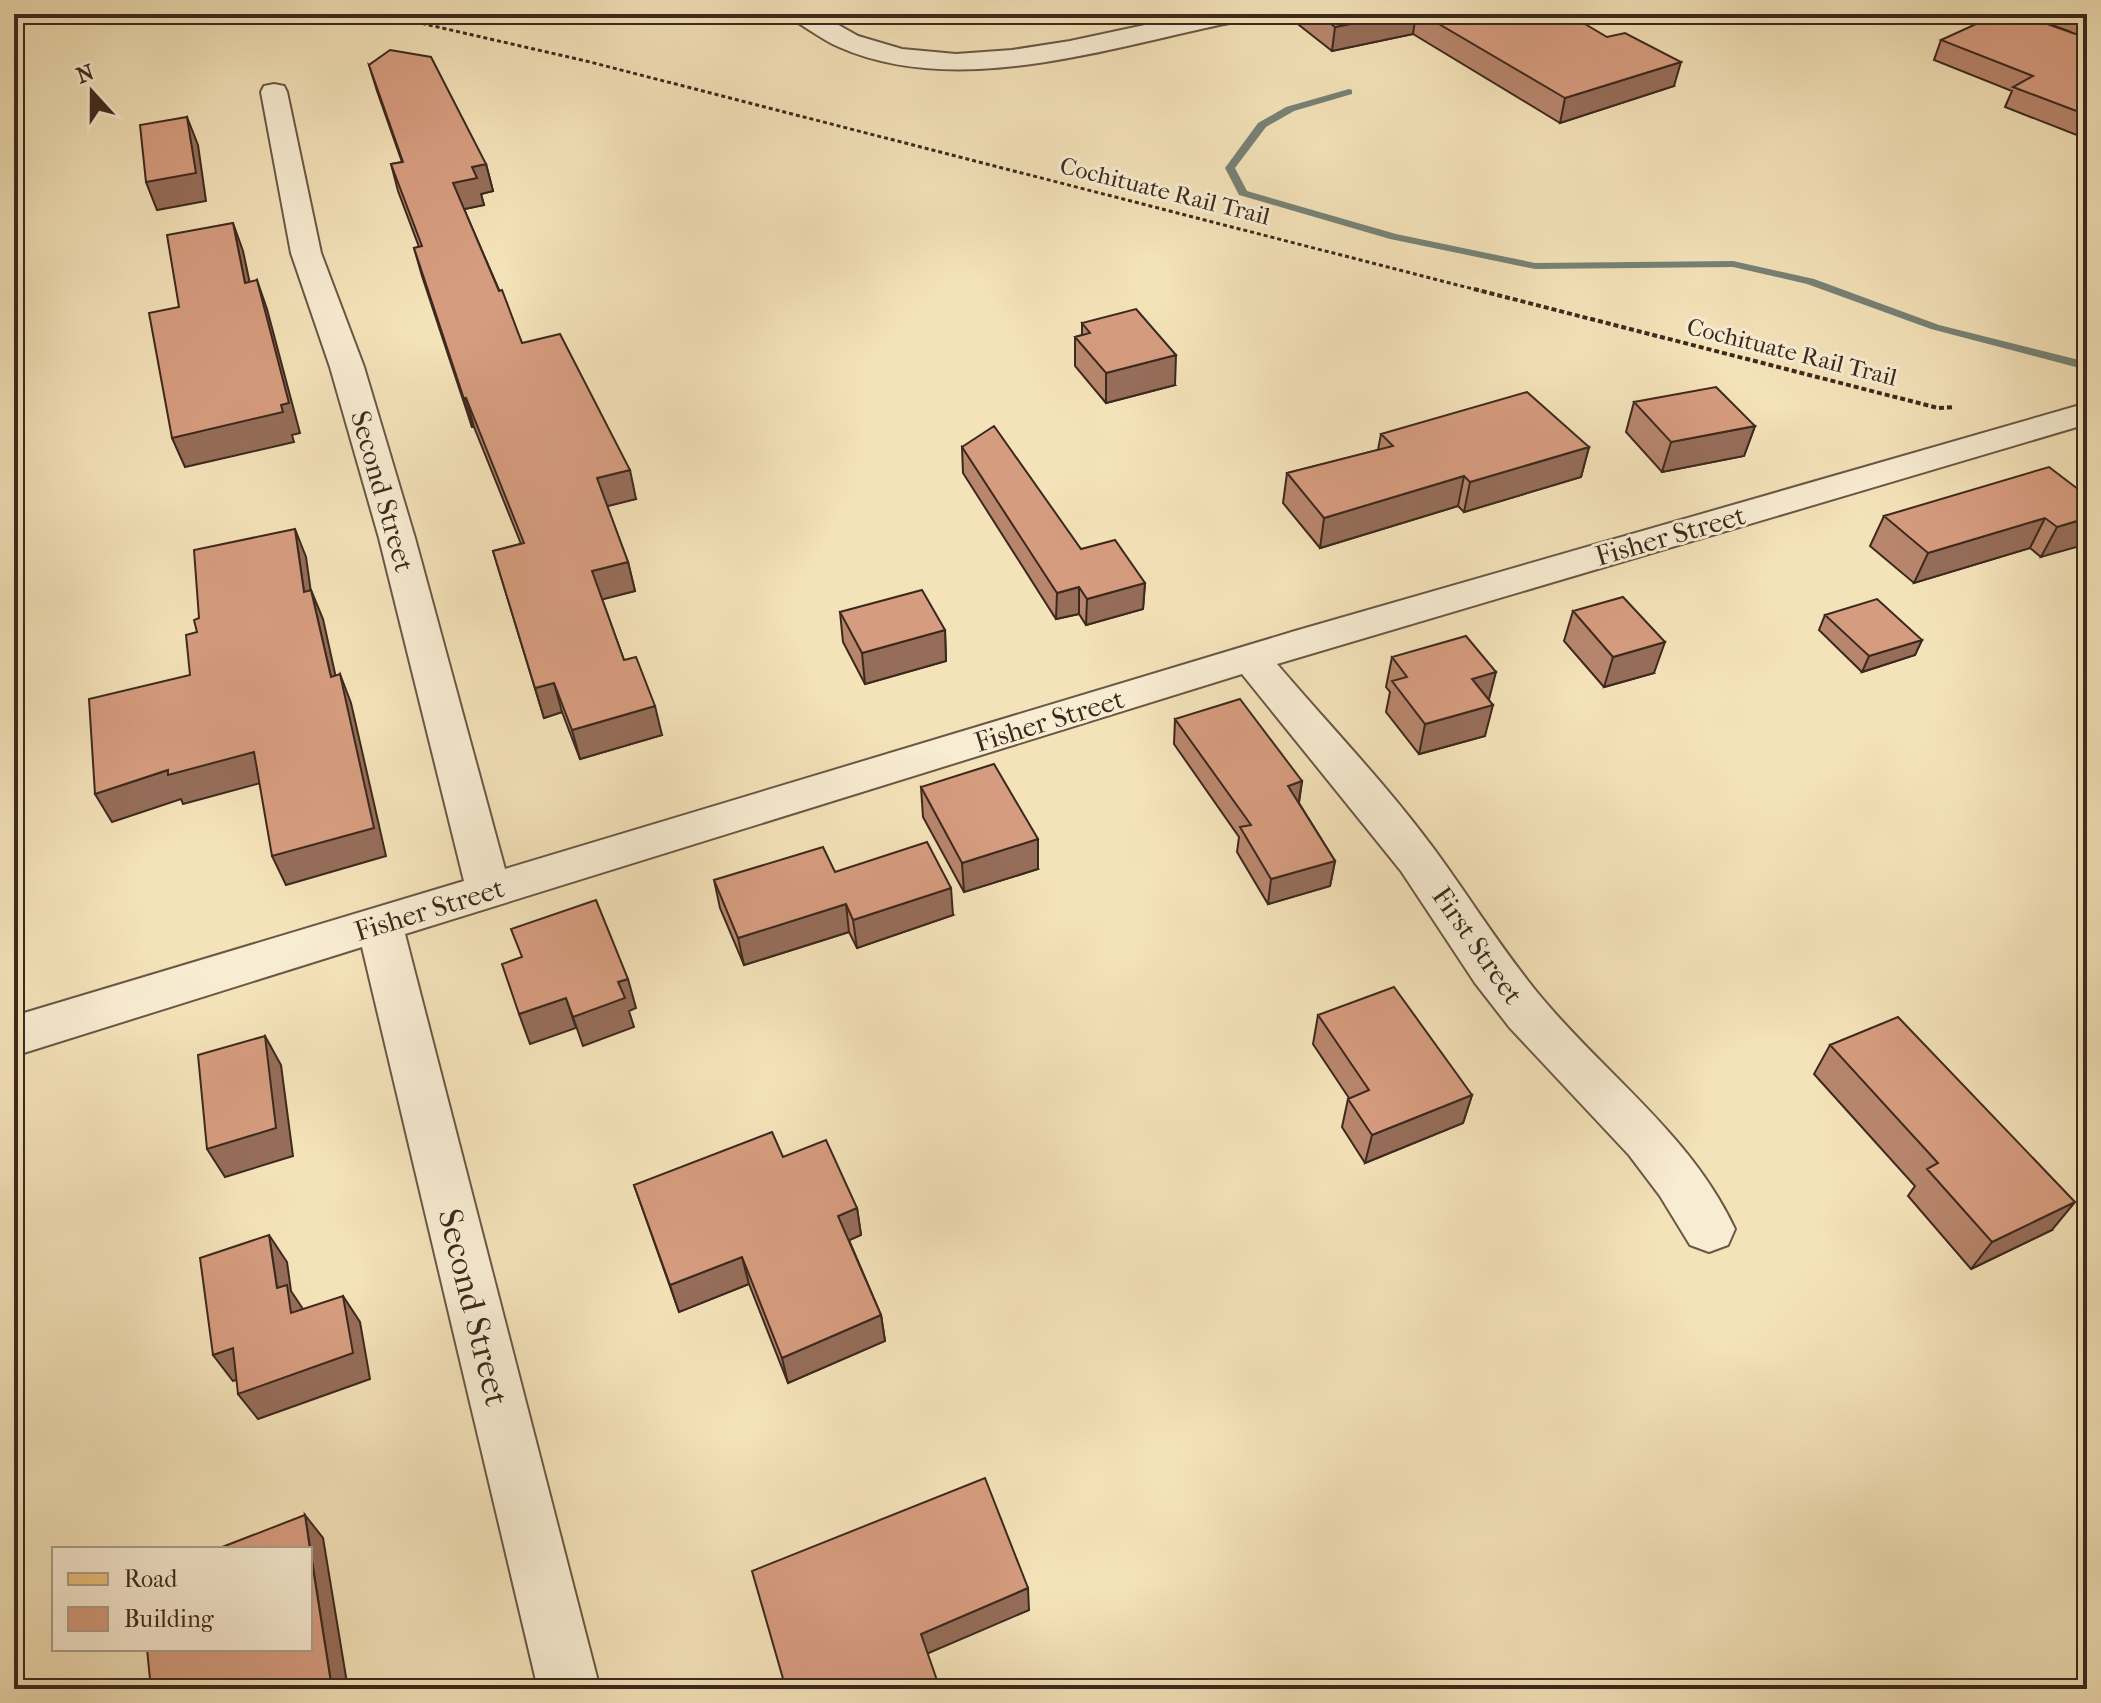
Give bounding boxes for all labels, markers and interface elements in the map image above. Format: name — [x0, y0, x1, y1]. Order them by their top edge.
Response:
north arrow — [52, 52, 132, 132]
text: N — [73, 59, 98, 89]
street label: Cochituate Rail Trail — [1057, 151, 1273, 231]
street label: Cochituate Rail Trail — [1684, 312, 1900, 392]
street label: Second Street — [344, 407, 421, 575]
street label: Fisher Street — [1591, 498, 1749, 573]
street label: Fisher Street — [970, 682, 1128, 759]
street label: Fisher Street — [350, 871, 508, 948]
street label: First Street — [1425, 880, 1530, 1010]
street label: Second Street — [429, 1205, 517, 1410]
legend — [52, 1547, 312, 1651]
text: Road — [124, 1565, 178, 1593]
text: Building — [124, 1605, 215, 1633]

